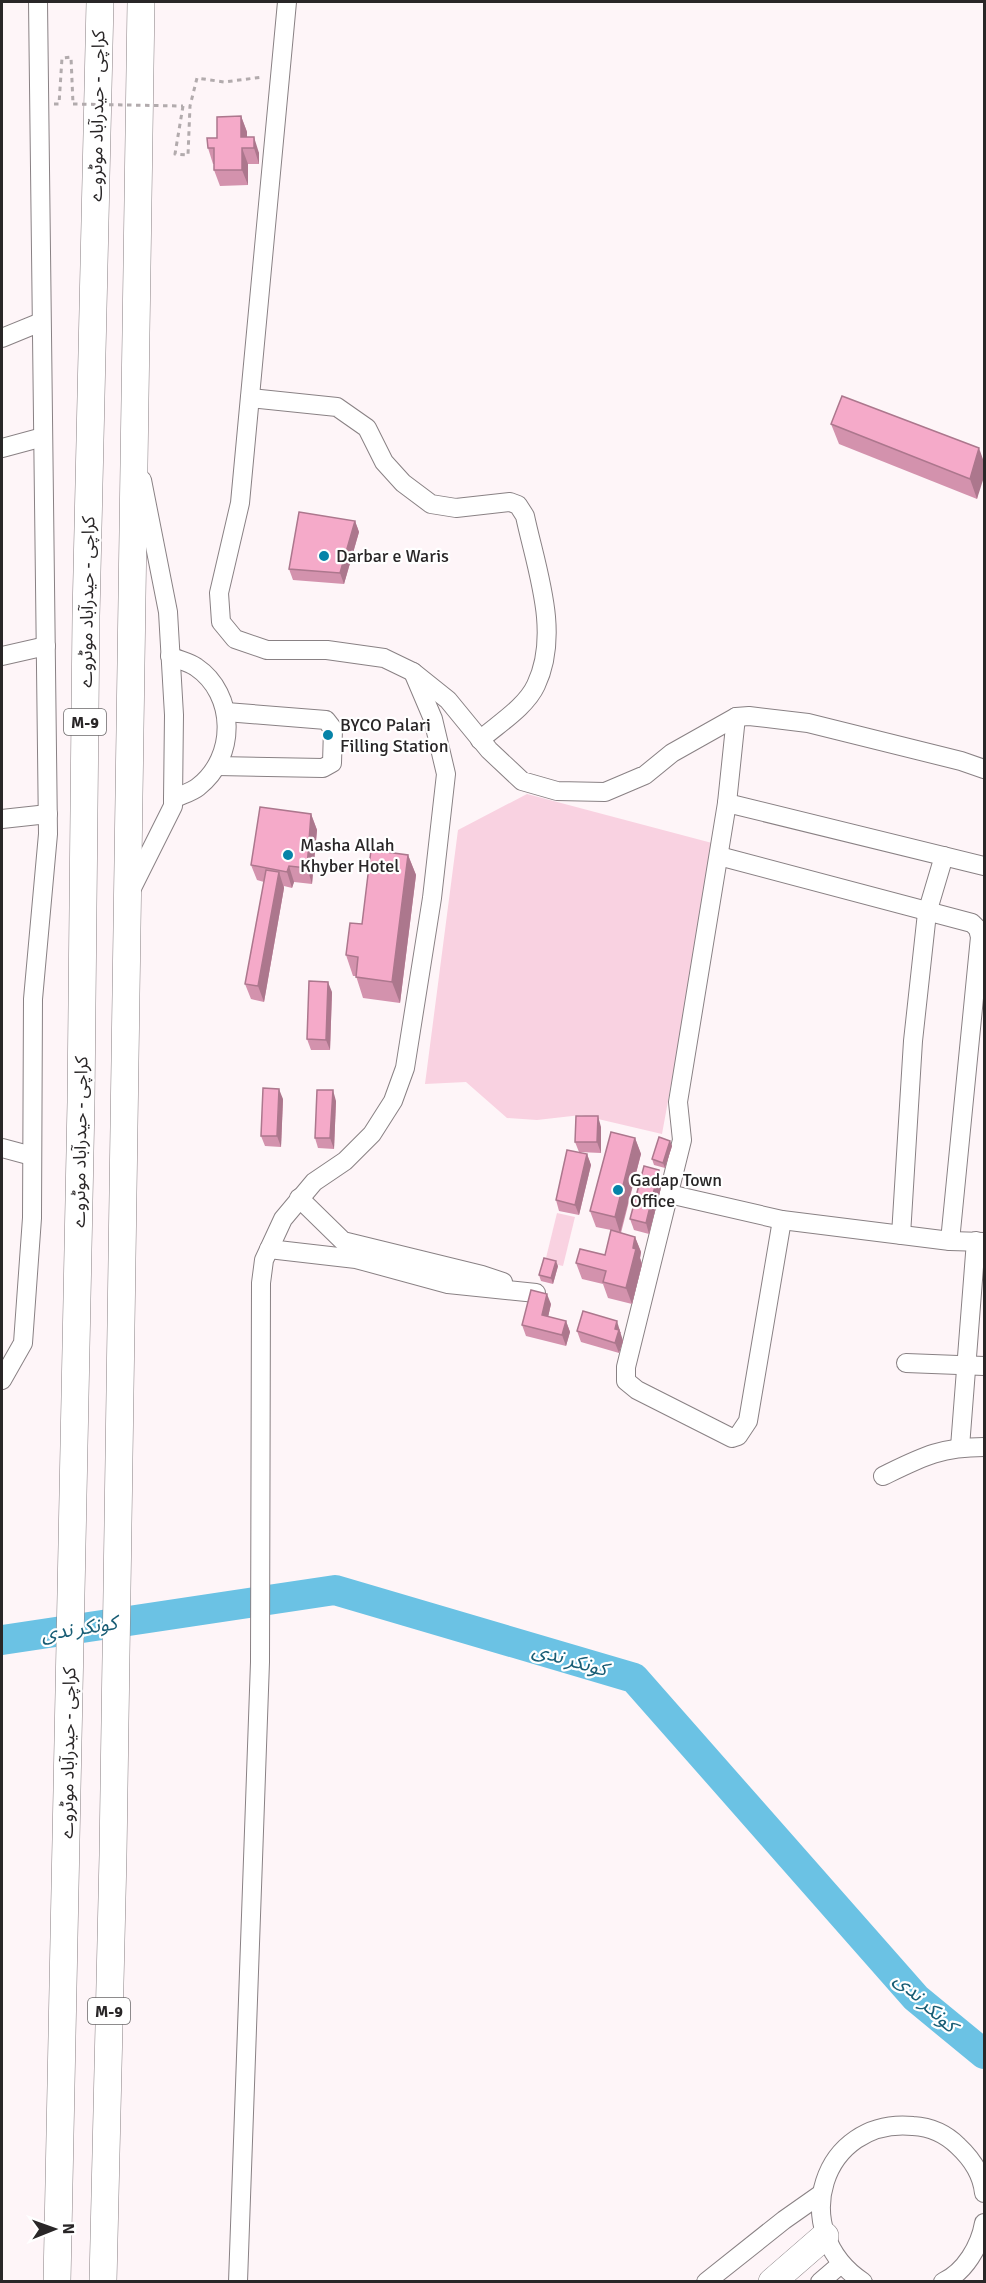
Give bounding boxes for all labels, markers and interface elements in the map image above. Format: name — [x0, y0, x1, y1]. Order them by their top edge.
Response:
street label: کراچی - حیدرآباد موٹروے — [85, 29, 110, 202]
street label: کراچی - حیدرآباد موٹروے — [75, 515, 100, 688]
place label: Darbar e Waris — [336, 545, 449, 567]
marker: Darbar e Waris — [317, 549, 331, 563]
road number: M-9 — [64, 709, 106, 735]
place label: BYCO Palari Filling Station — [340, 714, 448, 757]
marker: BYCO Palari Filling Station — [321, 728, 335, 742]
place label: Masha Allah Khyber Hotel — [300, 834, 400, 877]
marker: Masha Allah Khyber Hotel — [281, 848, 295, 862]
street label: کراچی - حیدرآباد موٹروے — [68, 1055, 93, 1228]
place label: Gadap Town Office — [630, 1169, 722, 1212]
marker: Gadap Town Office — [611, 1183, 625, 1197]
water label: کونکر ندی — [39, 1610, 123, 1647]
water label: کونکر ندی — [530, 1637, 614, 1683]
street label: کراچی - حیدرآباد موٹروے — [56, 1666, 81, 1839]
water label: کونکر ندی — [889, 1967, 965, 2040]
road number: M-9 — [88, 1998, 130, 2024]
north arrow — [24, 2199, 84, 2259]
text: N — [58, 2223, 78, 2234]

